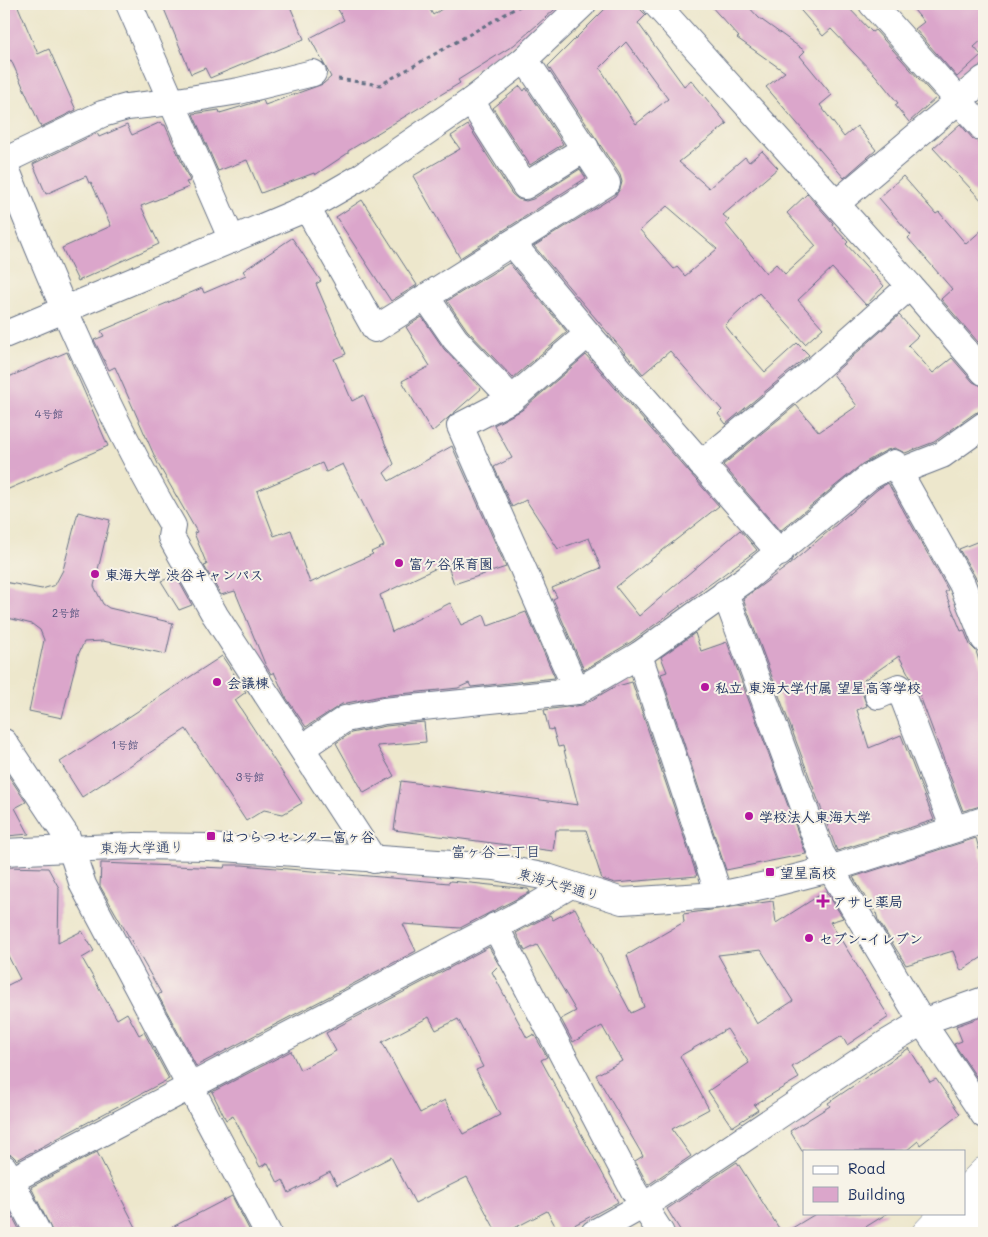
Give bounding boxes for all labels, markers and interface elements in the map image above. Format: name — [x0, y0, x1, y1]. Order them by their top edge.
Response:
house number: 4号館 — [35, 406, 63, 421]
place label: 富ケ谷保育園 — [409, 554, 493, 573]
marker: 富ケ谷保育園 — [393, 557, 405, 569]
place label: 東海大学 渋谷キャンパス — [105, 565, 263, 584]
marker: 東海大学 渋谷キャンパス — [89, 568, 101, 580]
house number: 2号館 — [52, 605, 80, 620]
place label: 会議棟 — [227, 673, 270, 692]
marker: 会議棟 — [211, 676, 223, 688]
place label: 私立 東海大学付属 望星高等学校 — [715, 678, 921, 697]
marker: 私立 東海大学付属 望星高等学校 — [699, 681, 711, 693]
house number: 1号館 — [112, 737, 138, 752]
house number: 3号館 — [236, 769, 264, 784]
place label: 学校法人東海大学 — [759, 807, 871, 826]
marker: 学校法人東海大学 — [743, 810, 755, 822]
place label: はつらつセンター富ヶ谷 — [221, 827, 375, 846]
marker: はつらつセンター富ヶ谷 — [205, 830, 217, 842]
street label: 東海大学通り — [100, 837, 184, 857]
district label: 富ヶ谷二丁目 — [451, 841, 541, 861]
street label: 東海大学通り — [516, 863, 602, 905]
place label: 望星高校 — [780, 863, 836, 882]
marker: 望星高校 — [764, 866, 776, 878]
place label: アサヒ薬局 — [833, 892, 903, 911]
marker: アサヒ薬局 — [817, 895, 829, 907]
place label: セブン-イレブン — [819, 929, 923, 948]
marker: セブン-イレブン — [803, 932, 815, 944]
legend — [803, 1150, 966, 1214]
text: Road — [848, 1158, 885, 1178]
text: Building — [848, 1184, 905, 1204]

